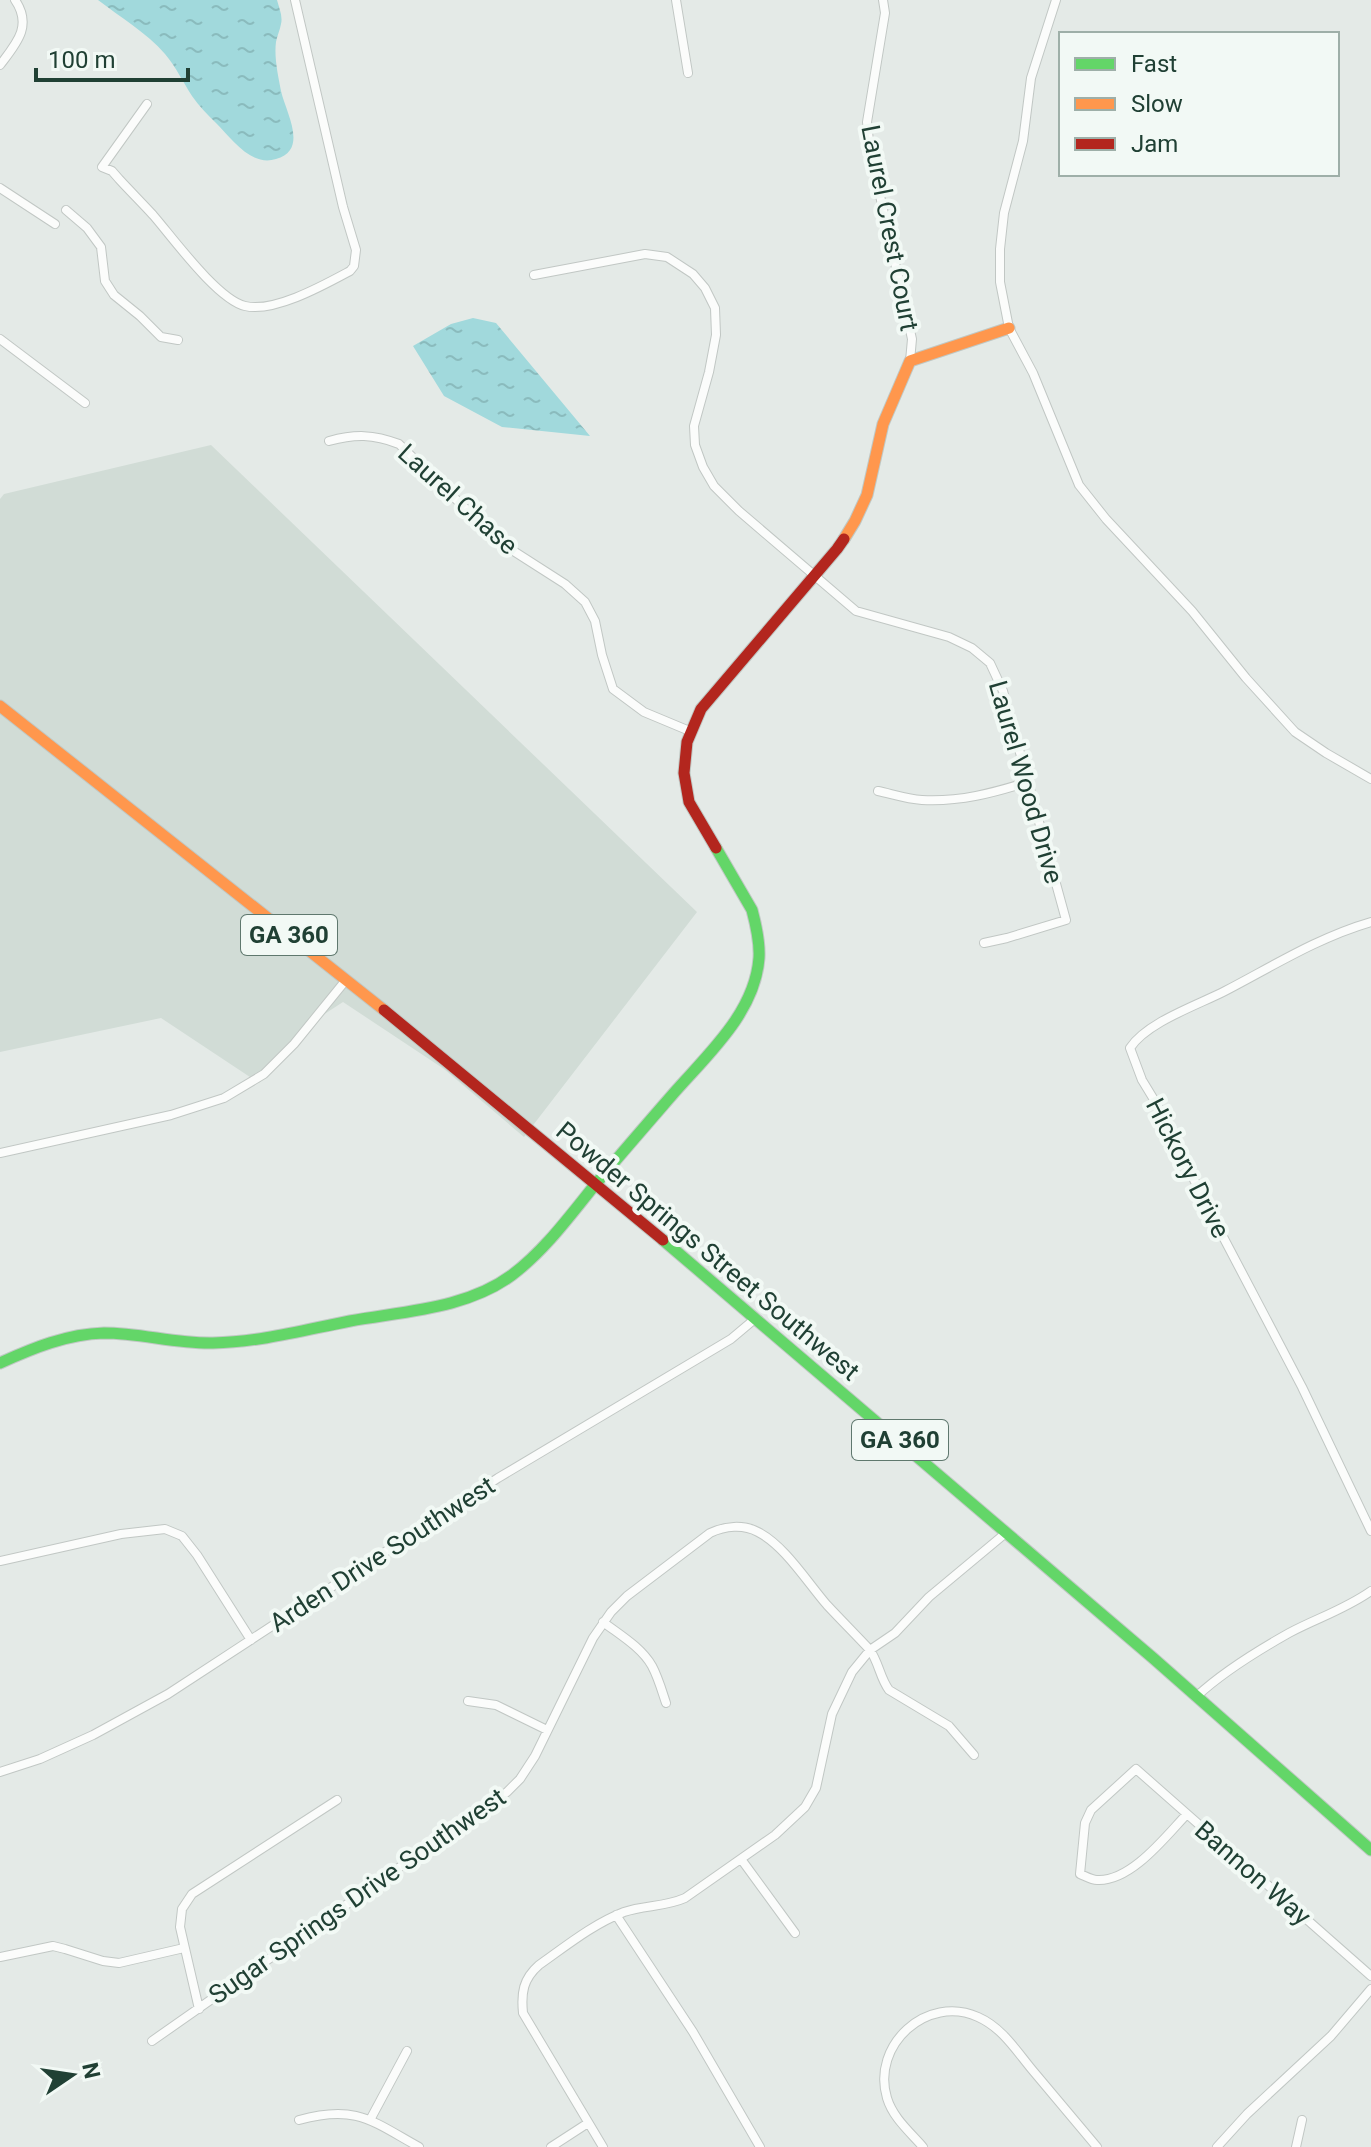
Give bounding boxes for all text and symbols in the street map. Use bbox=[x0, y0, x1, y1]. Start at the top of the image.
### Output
scale bar bbox=[36, 32, 188, 82]
legend bbox=[1059, 32, 1339, 176]
text: 100 m bbox=[48, 46, 115, 74]
text: Fast bbox=[1131, 50, 1177, 78]
text: Slow bbox=[1131, 90, 1183, 118]
street label: Laurel Crest Court bbox=[855, 122, 925, 334]
text: Jam bbox=[1131, 130, 1178, 158]
street label: Laurel Chase bbox=[392, 438, 524, 560]
street label: Laurel Wood Drive bbox=[983, 677, 1069, 887]
road number: GA 360 bbox=[241, 915, 337, 955]
street label: Hickory Drive bbox=[1140, 1093, 1236, 1243]
street label: Powder Springs Street Southwest bbox=[550, 1115, 866, 1387]
road number: GA 360 bbox=[852, 1420, 948, 1460]
street label: Arden Drive Southwest bbox=[264, 1470, 500, 1638]
street label: Sugar Springs Drive Southwest bbox=[203, 1782, 511, 2010]
street label: Bannon Way bbox=[1189, 1815, 1317, 1931]
north arrow bbox=[32, 2035, 112, 2115]
text: N bbox=[77, 2060, 105, 2081]

